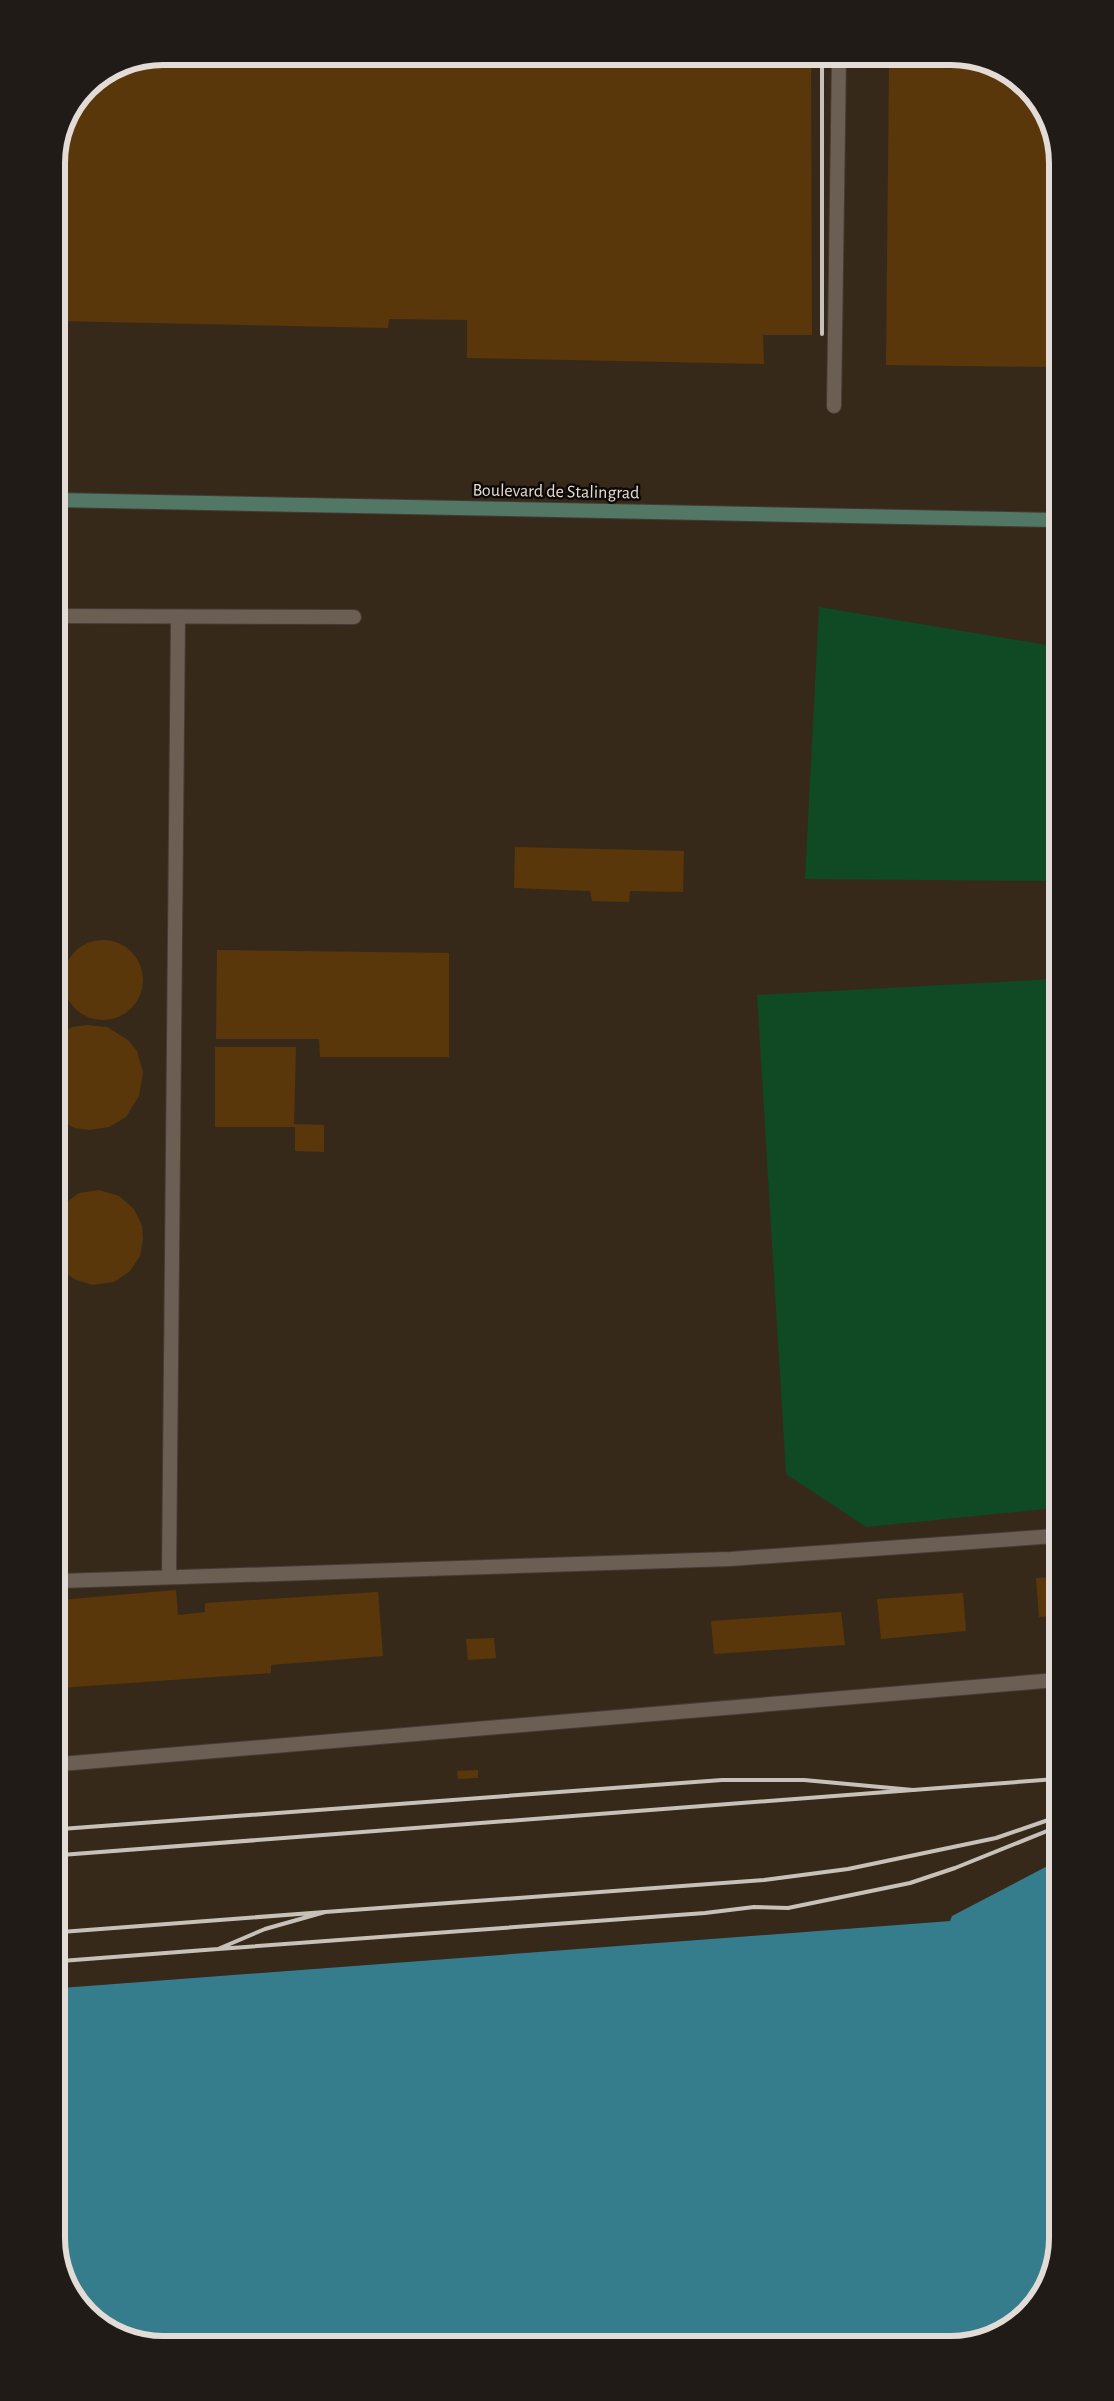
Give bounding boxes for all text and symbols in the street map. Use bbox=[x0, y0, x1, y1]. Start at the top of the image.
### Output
street label: Boulevard de Stalingrad bbox=[472, 482, 640, 502]

